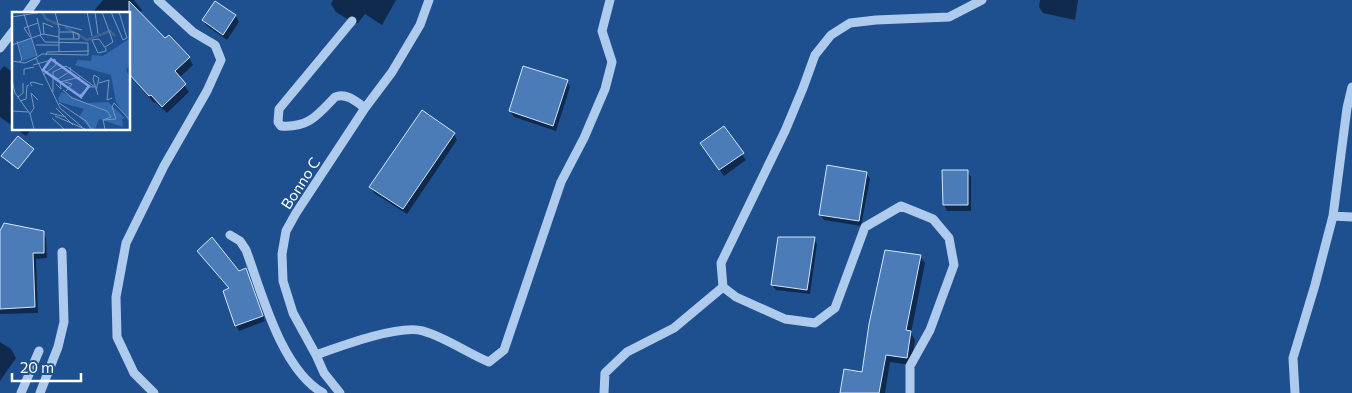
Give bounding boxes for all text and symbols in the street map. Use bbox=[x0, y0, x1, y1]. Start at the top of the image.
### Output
inset map bbox=[12, 12, 130, 130]
street label: Bonno C bbox=[277, 154, 323, 212]
scale bar bbox=[12, 350, 81, 382]
text: 20 m bbox=[20, 358, 54, 376]

